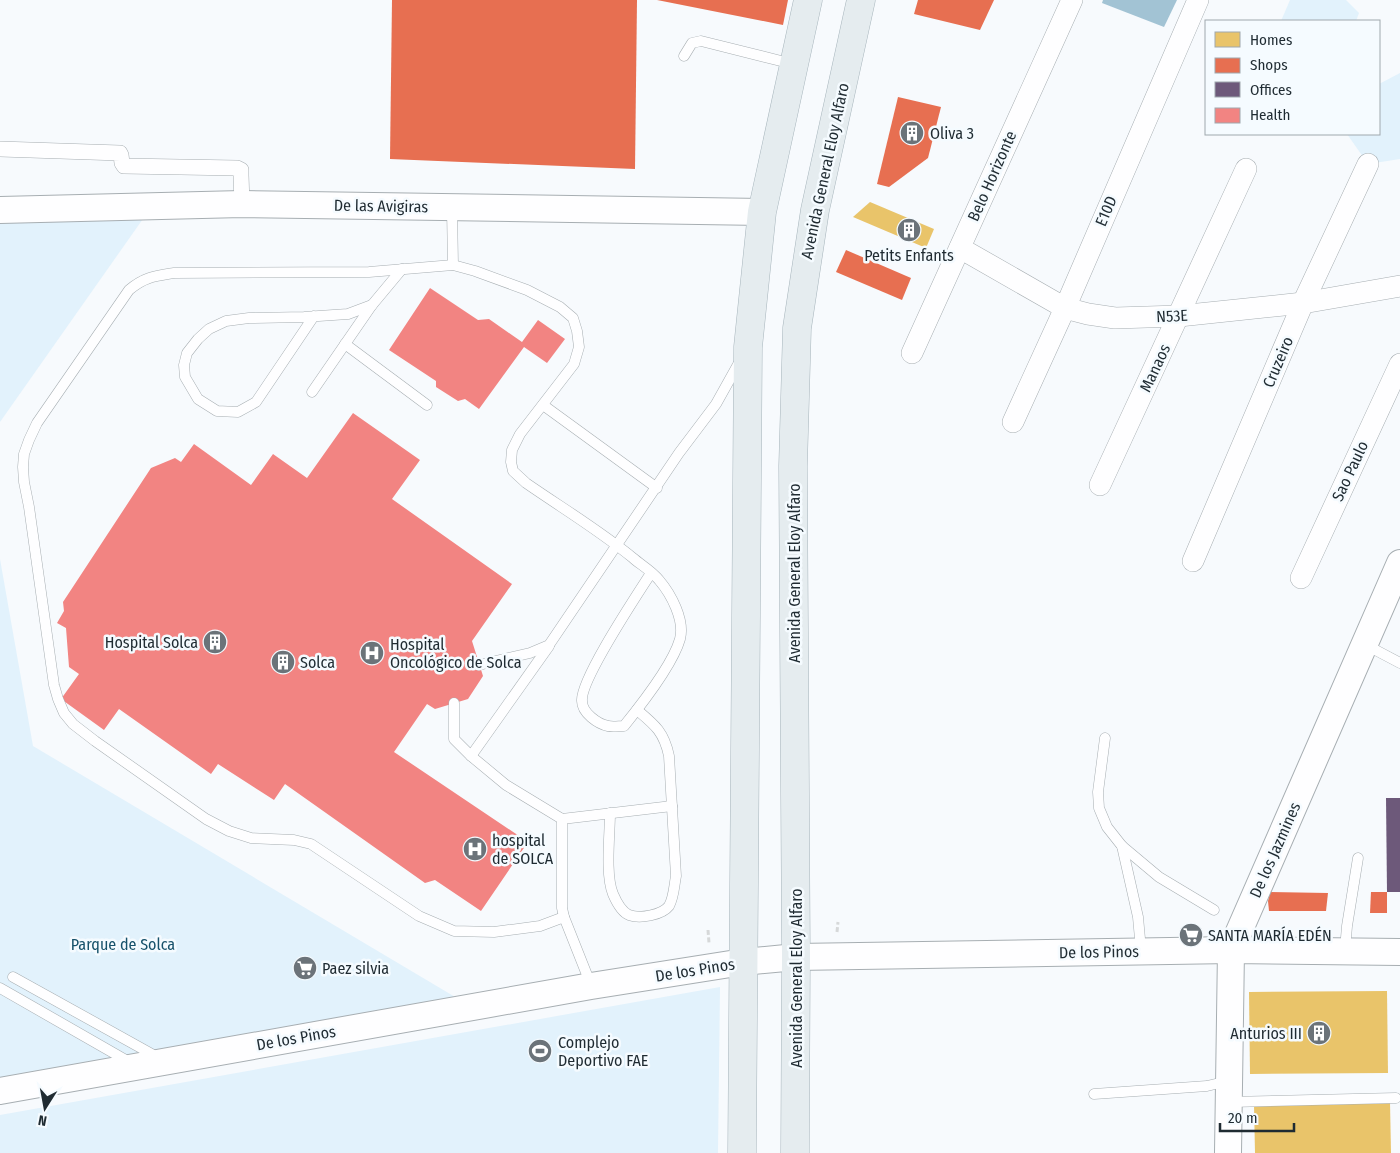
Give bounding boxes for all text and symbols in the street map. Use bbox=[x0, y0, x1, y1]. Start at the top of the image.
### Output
legend bbox=[1205, 20, 1380, 135]
text: Homes bbox=[1250, 31, 1292, 49]
text: Shops bbox=[1250, 56, 1288, 74]
street label: Avenida General Eloy Alfaro bbox=[797, 81, 853, 261]
text: Offices bbox=[1250, 81, 1292, 99]
text: Health bbox=[1250, 106, 1290, 124]
building icon: Oliva 3 bbox=[899, 120, 925, 146]
place label: Oliva 3 bbox=[930, 124, 974, 143]
street label: Belo Horizonte bbox=[964, 128, 1020, 224]
street label: E10D bbox=[1091, 193, 1121, 229]
street label: De las Avigiras bbox=[334, 196, 428, 216]
building icon: Petits Enfants bbox=[896, 217, 922, 243]
place label: Petits Enfants bbox=[864, 246, 954, 265]
street label: N53E bbox=[1156, 306, 1188, 326]
street label: Cruzeiro bbox=[1259, 334, 1297, 390]
street label: Manaos bbox=[1136, 341, 1174, 395]
street label: Sao Paulo bbox=[1328, 438, 1372, 504]
street label: Avenida General Eloy Alfaro bbox=[785, 483, 804, 663]
building icon: Hospital Solca bbox=[202, 629, 228, 655]
place label: Hospital Solca bbox=[105, 633, 198, 652]
place label: Hospital Oncológico de Solca bbox=[390, 635, 522, 672]
hospital icon: Hospital Oncológico de Solca bbox=[359, 640, 385, 666]
building icon: Solca bbox=[270, 649, 296, 675]
place label: Solca bbox=[300, 653, 335, 672]
street label: De los Jazmines bbox=[1246, 799, 1305, 901]
place label: hospital de SOLCA bbox=[492, 831, 554, 868]
hospital icon: hospital de SOLCA bbox=[462, 836, 488, 862]
street label: Avenida General Eloy Alfaro bbox=[787, 888, 806, 1068]
supermarket icon: SANTA MARÍA EDÉN bbox=[1178, 922, 1204, 948]
place label: SANTA MARÍA EDÉN bbox=[1208, 926, 1332, 945]
park label: Parque de Solca bbox=[71, 935, 175, 954]
street label: De los Pinos bbox=[1059, 942, 1139, 962]
street label: De los Pinos bbox=[654, 954, 736, 986]
supermarket icon: Paez silvia bbox=[292, 955, 318, 981]
place label: Paez silvia bbox=[322, 959, 389, 978]
building icon: Anturios III bbox=[1306, 1020, 1332, 1046]
street label: De los Pinos bbox=[255, 1022, 337, 1054]
place label: Anturios III bbox=[1230, 1024, 1302, 1043]
place label: Complejo Deportivo FAE bbox=[558, 1033, 648, 1070]
sports icon: Complejo Deportivo FAE bbox=[527, 1038, 553, 1064]
north arrow bbox=[20, 1083, 70, 1133]
scale bar bbox=[1220, 1100, 1294, 1132]
text: 20 m bbox=[1228, 1109, 1258, 1127]
text: N bbox=[37, 1111, 48, 1129]

